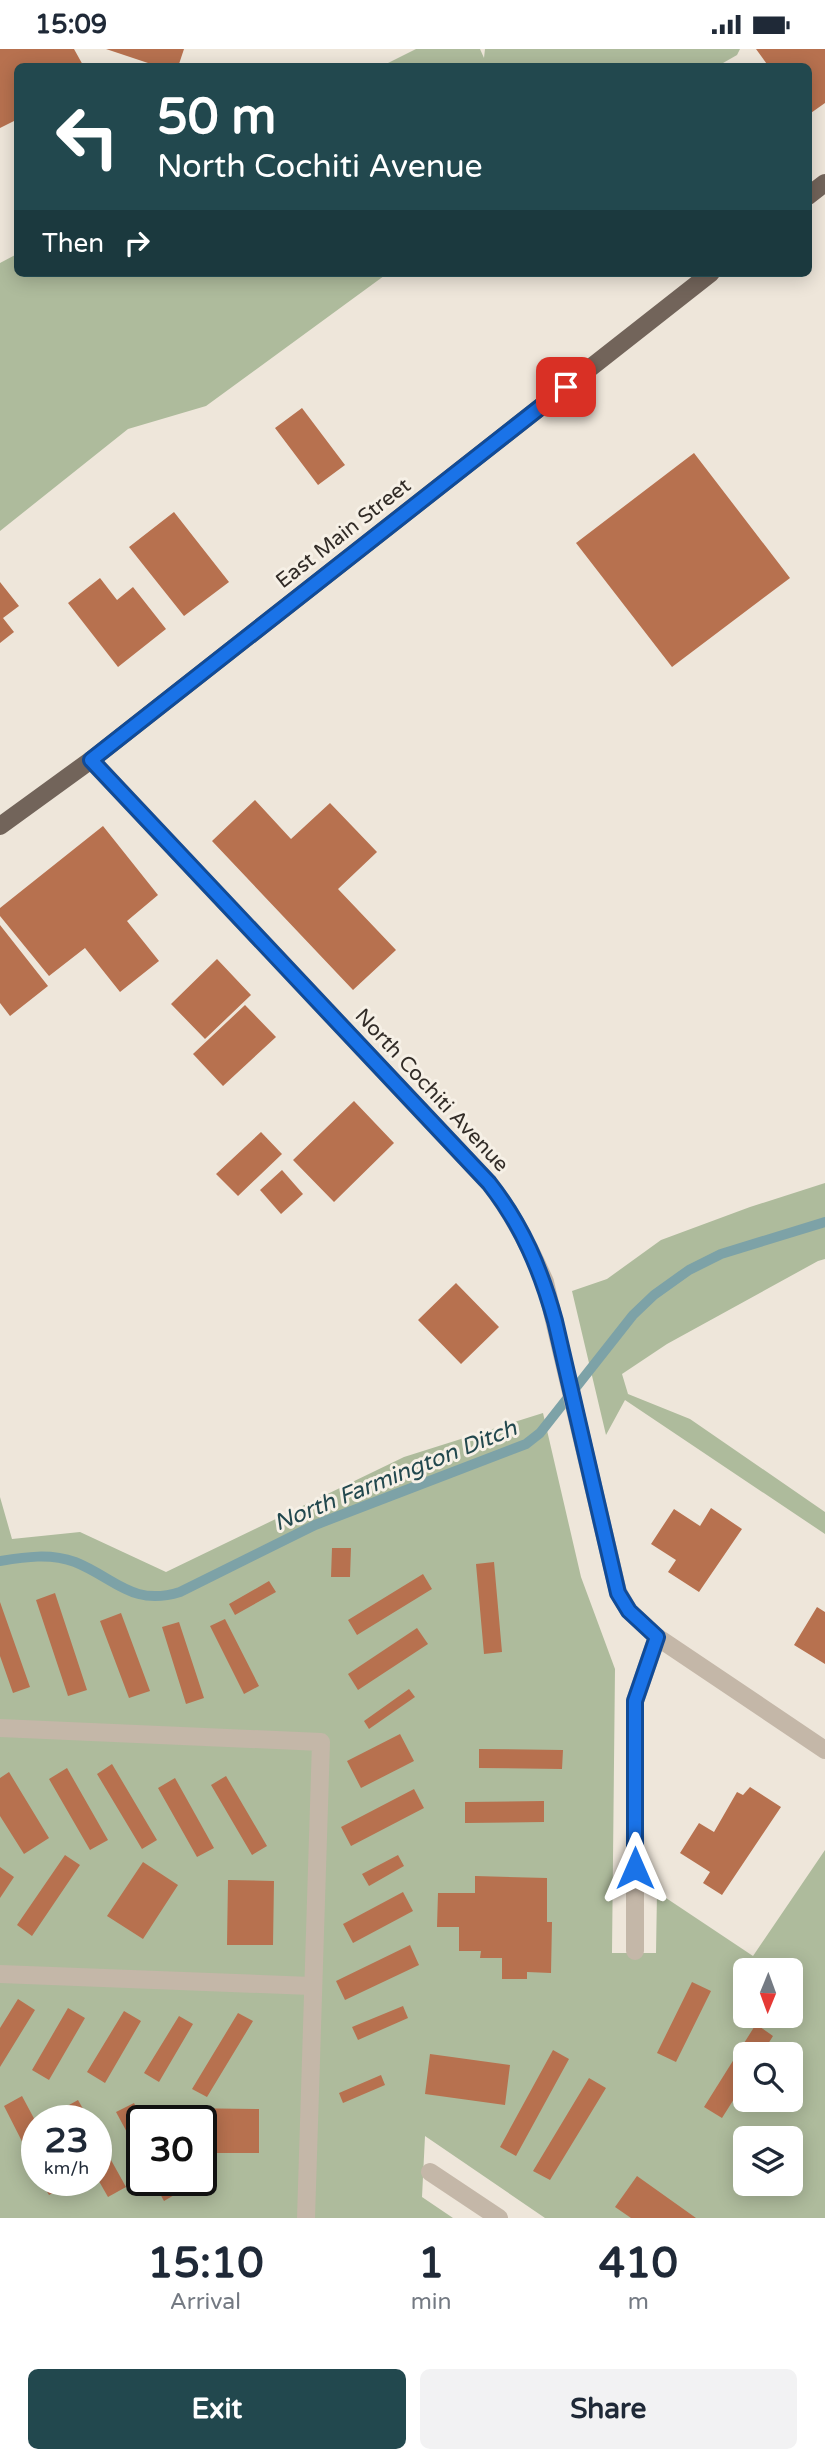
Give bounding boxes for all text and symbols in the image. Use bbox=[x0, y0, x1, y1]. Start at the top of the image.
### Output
text: 15:09 bbox=[35, 9, 107, 40]
text: 50 m bbox=[157, 88, 276, 147]
icon: left bbox=[42, 91, 133, 182]
text: North Cochiti Avenue bbox=[157, 148, 483, 186]
icon: right bbox=[118, 224, 156, 262]
text: Then bbox=[42, 228, 104, 259]
pin bbox=[536, 357, 596, 417]
icon: arrive bbox=[547, 368, 585, 406]
street label: East Main Street bbox=[271, 473, 416, 594]
street label: North Cochiti Avenue bbox=[350, 1004, 514, 1177]
water label: North Farmington Ditch bbox=[270, 1414, 522, 1537]
position arrow bbox=[598, 1831, 672, 1905]
north arrow bbox=[733, 1958, 803, 2028]
map controls bbox=[733, 1958, 803, 2196]
button: search bbox=[733, 2042, 803, 2112]
speed limit sign: 30 bbox=[126, 2105, 217, 2196]
text: 23 bbox=[45, 2120, 88, 2162]
button: layers bbox=[733, 2126, 803, 2196]
text: km/h bbox=[44, 2157, 89, 2179]
text: 15:10 bbox=[147, 2238, 264, 2289]
text: 1 bbox=[418, 2238, 444, 2289]
text: 410 bbox=[599, 2238, 678, 2289]
text: Arrival bbox=[170, 2288, 241, 2316]
text: min bbox=[411, 2288, 452, 2316]
text: m bbox=[628, 2288, 649, 2316]
button: Exit bbox=[28, 2369, 406, 2449]
button: Share bbox=[420, 2369, 797, 2449]

